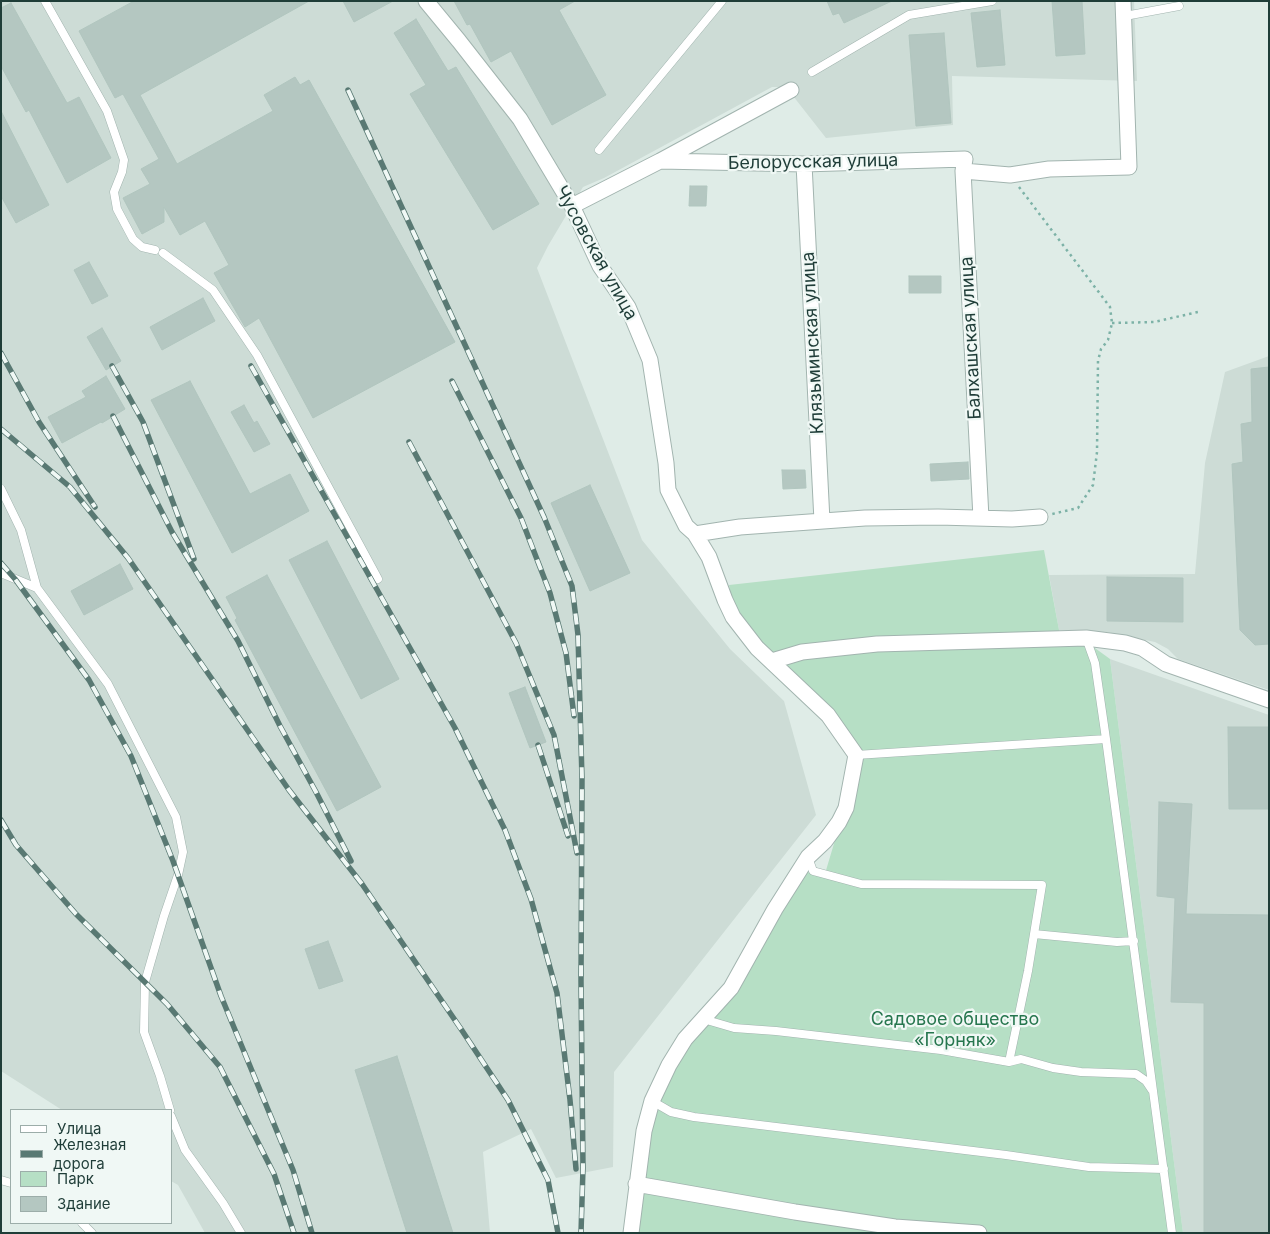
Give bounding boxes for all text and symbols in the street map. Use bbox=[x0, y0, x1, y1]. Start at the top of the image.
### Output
street label: Белорусская улица bbox=[728, 150, 898, 174]
street label: Чусовская улица bbox=[550, 182, 642, 324]
street label: Клязьминская улица bbox=[797, 251, 829, 435]
street label: Балхашская улица bbox=[956, 256, 986, 420]
park label: Садовое общество «Горняк» bbox=[871, 1009, 1039, 1052]
legend bbox=[10, 1109, 172, 1224]
text: Улица bbox=[57, 1119, 101, 1138]
text: Железная дорога bbox=[53, 1135, 126, 1173]
text: Парк bbox=[57, 1169, 94, 1188]
text: Здание bbox=[57, 1194, 111, 1213]

